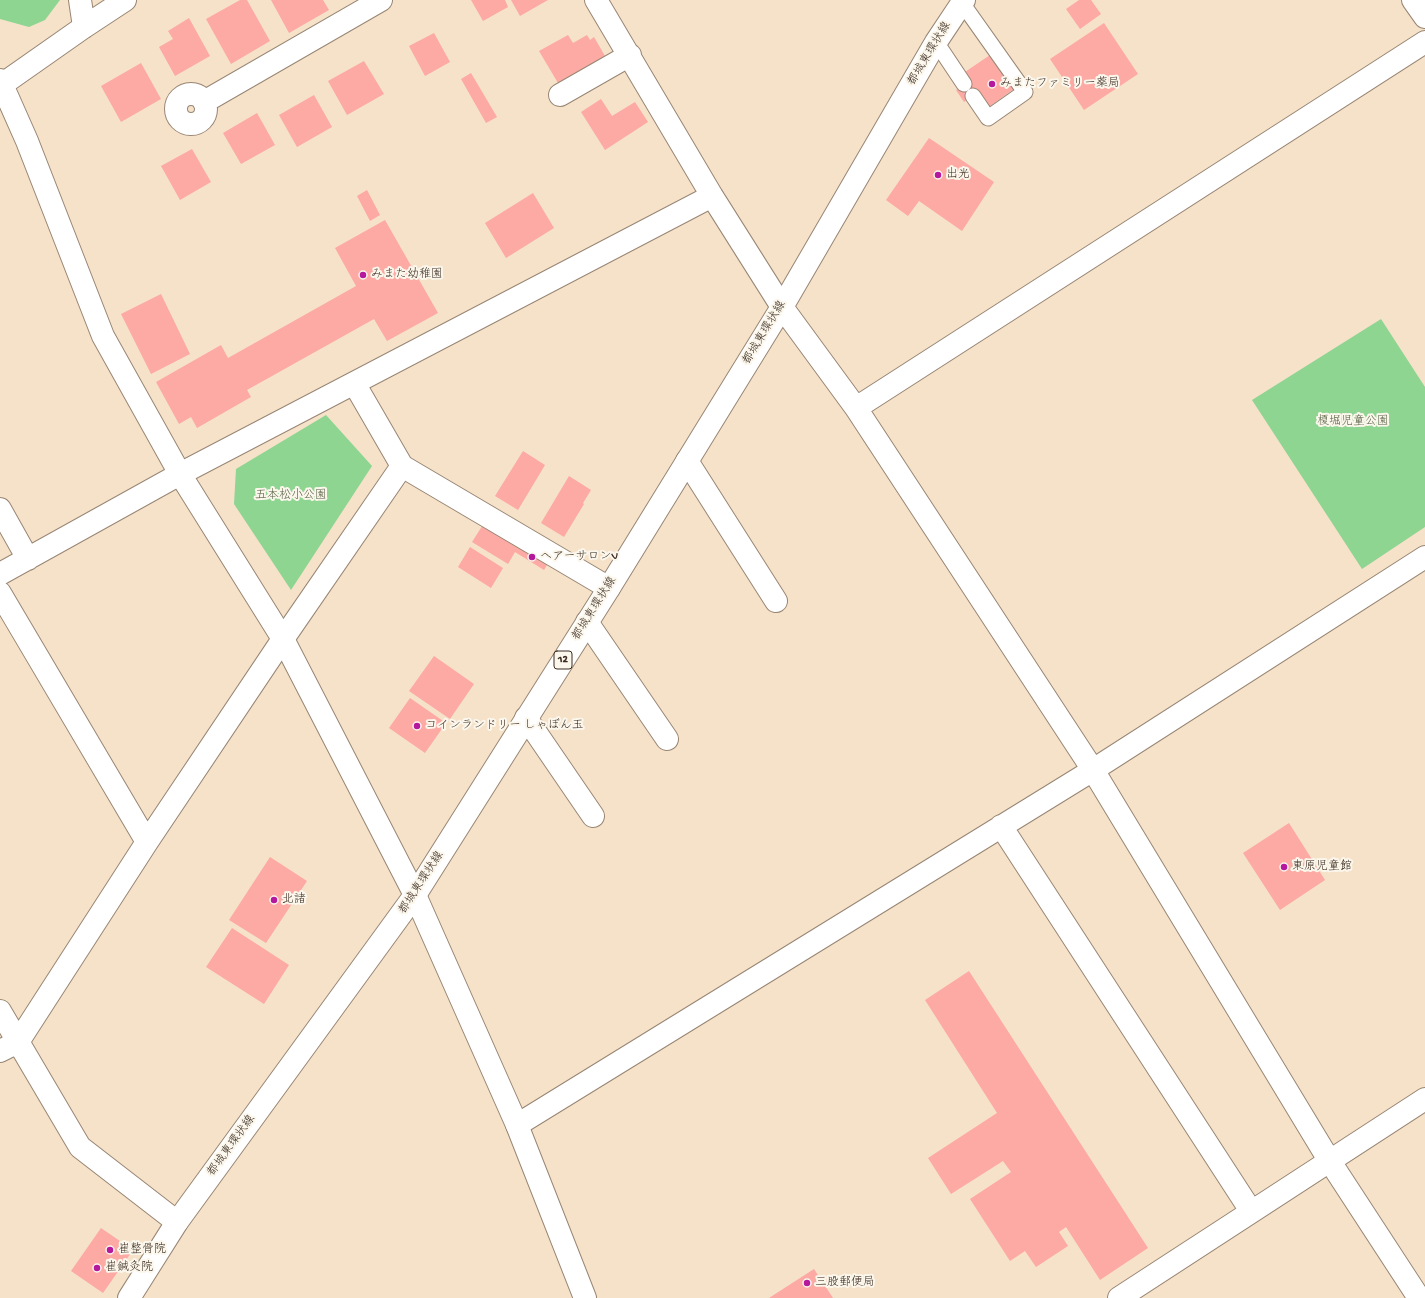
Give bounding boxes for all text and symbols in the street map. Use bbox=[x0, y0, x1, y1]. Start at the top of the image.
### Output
street label: 都城東環状線 bbox=[905, 19, 955, 89]
place label: みまたファミリー薬局 bbox=[1000, 77, 1120, 91]
marker: みまたファミリー薬局 bbox=[987, 79, 997, 89]
place label: 出光 bbox=[946, 168, 970, 182]
marker: 出光 bbox=[933, 170, 943, 180]
place label: みまた幼稚園 bbox=[371, 268, 443, 282]
marker: みまた幼稚園 bbox=[358, 270, 368, 280]
street label: 都城東環状線 bbox=[740, 298, 790, 368]
park label: 榎堀児童公園 bbox=[1317, 415, 1389, 429]
park label: 五本松小公園 bbox=[255, 489, 327, 503]
place label: ヘアーサロンV bbox=[540, 550, 618, 564]
marker: ヘアーサロンV bbox=[527, 552, 537, 562]
street label: 都城東環状線 bbox=[570, 575, 620, 643]
road number: 12 bbox=[554, 651, 572, 669]
place label: コインランドリー しゃぼん玉 bbox=[425, 719, 584, 733]
marker: コインランドリー しゃぼん玉 bbox=[412, 721, 422, 731]
street label: 都城東環状線 bbox=[396, 849, 448, 917]
place label: 東原児童館 bbox=[1292, 860, 1352, 874]
marker: 東原児童館 bbox=[1279, 862, 1289, 872]
place label: 北諸 bbox=[282, 893, 306, 907]
marker: 北諸 bbox=[269, 895, 279, 905]
street label: 都城東環状線 bbox=[205, 1113, 259, 1179]
place label: 崔整骨院 bbox=[118, 1243, 166, 1257]
marker: 崔整骨院 bbox=[105, 1245, 115, 1255]
place label: 崔鍼灸院 bbox=[105, 1261, 153, 1275]
marker: 崔鍼灸院 bbox=[92, 1263, 102, 1273]
place label: 三股郵便局 bbox=[815, 1276, 875, 1290]
marker: 三股郵便局 bbox=[802, 1278, 812, 1288]

